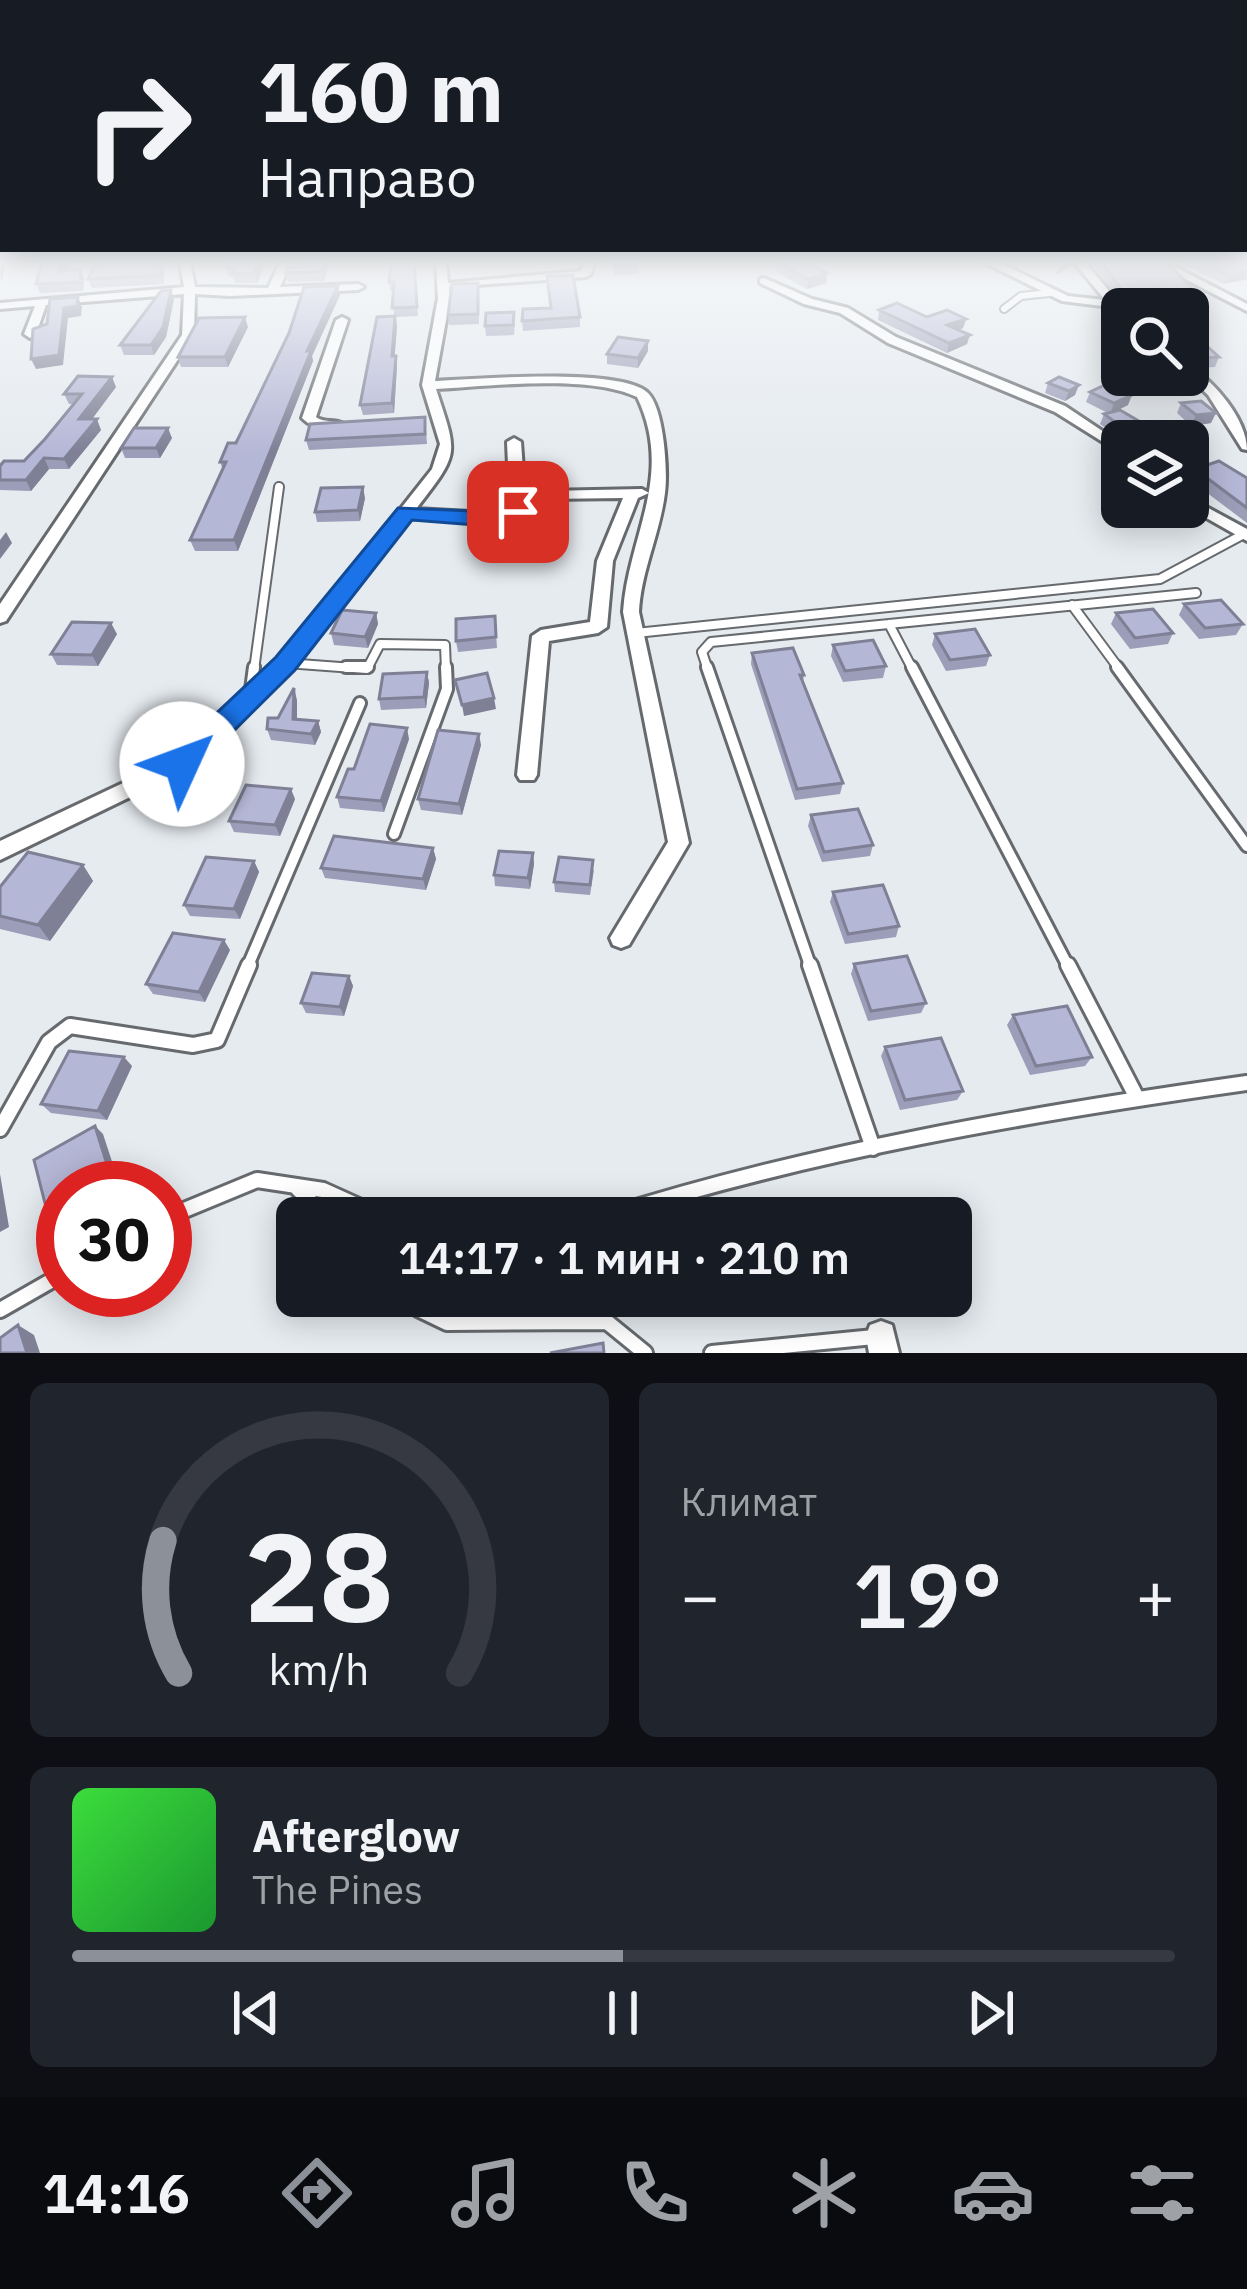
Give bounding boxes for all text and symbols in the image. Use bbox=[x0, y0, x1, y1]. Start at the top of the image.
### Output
text: 160 m bbox=[258, 36, 504, 145]
icon: right bbox=[60, 48, 216, 204]
text: Направо bbox=[258, 142, 476, 212]
map controls bbox=[1101, 288, 1209, 528]
button: search bbox=[1101, 288, 1209, 396]
button: layers bbox=[1101, 420, 1209, 528]
pin bbox=[467, 461, 569, 563]
icon: arrive bbox=[485, 479, 551, 545]
position arrow bbox=[119, 701, 245, 827]
speed limit sign: 30 bbox=[36, 1161, 192, 1317]
text: 14:17 · 1 мин · 210 m bbox=[398, 1228, 850, 1286]
text: Климат bbox=[681, 1476, 817, 1527]
text: 28 bbox=[244, 1494, 394, 1656]
text: 19° bbox=[853, 1536, 1003, 1653]
text: − bbox=[681, 1552, 720, 1638]
text: + bbox=[1135, 1552, 1175, 1638]
text: km/h bbox=[269, 1641, 370, 1697]
text: Afterglow bbox=[252, 1806, 460, 1864]
text: The Pines bbox=[252, 1864, 423, 1915]
icon: previous bbox=[223, 1980, 289, 2046]
icon: pause bbox=[590, 1980, 656, 2046]
icon: next bbox=[958, 1980, 1024, 2046]
icon: directions bbox=[275, 2151, 359, 2235]
icon: music bbox=[444, 2151, 528, 2235]
icon: phone bbox=[613, 2151, 697, 2235]
icon: climate bbox=[782, 2151, 866, 2235]
icon: car bbox=[951, 2151, 1035, 2235]
icon: filters bbox=[1120, 2151, 1204, 2235]
text: 14:16 bbox=[43, 2158, 190, 2228]

